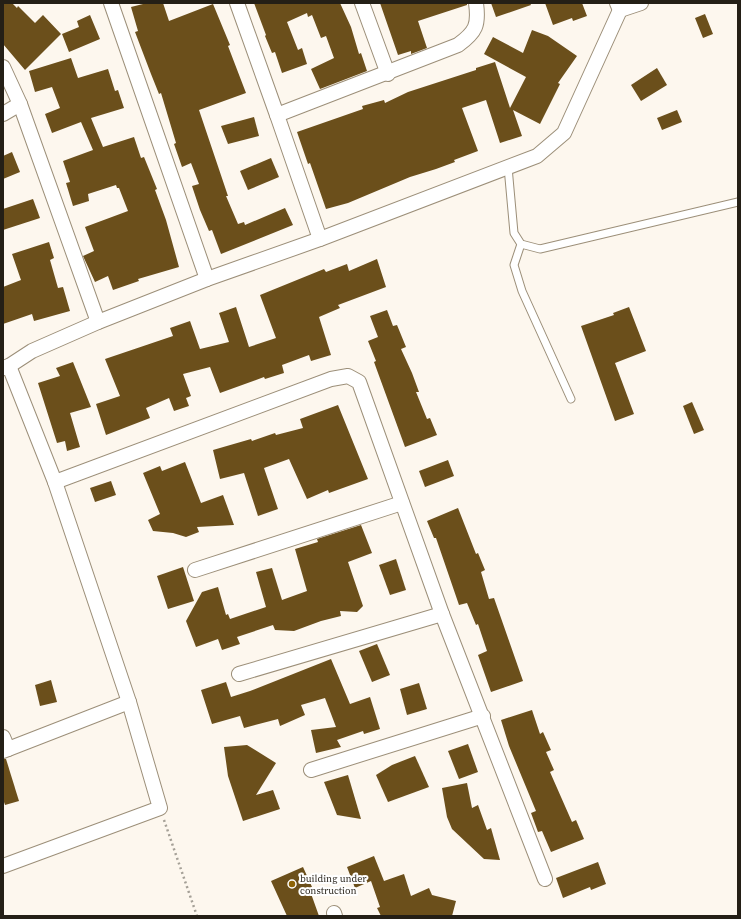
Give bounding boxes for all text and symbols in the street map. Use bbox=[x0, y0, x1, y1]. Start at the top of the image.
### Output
place label: building under construction bbox=[300, 872, 367, 897]
marker: building under construction bbox=[287, 879, 297, 889]

